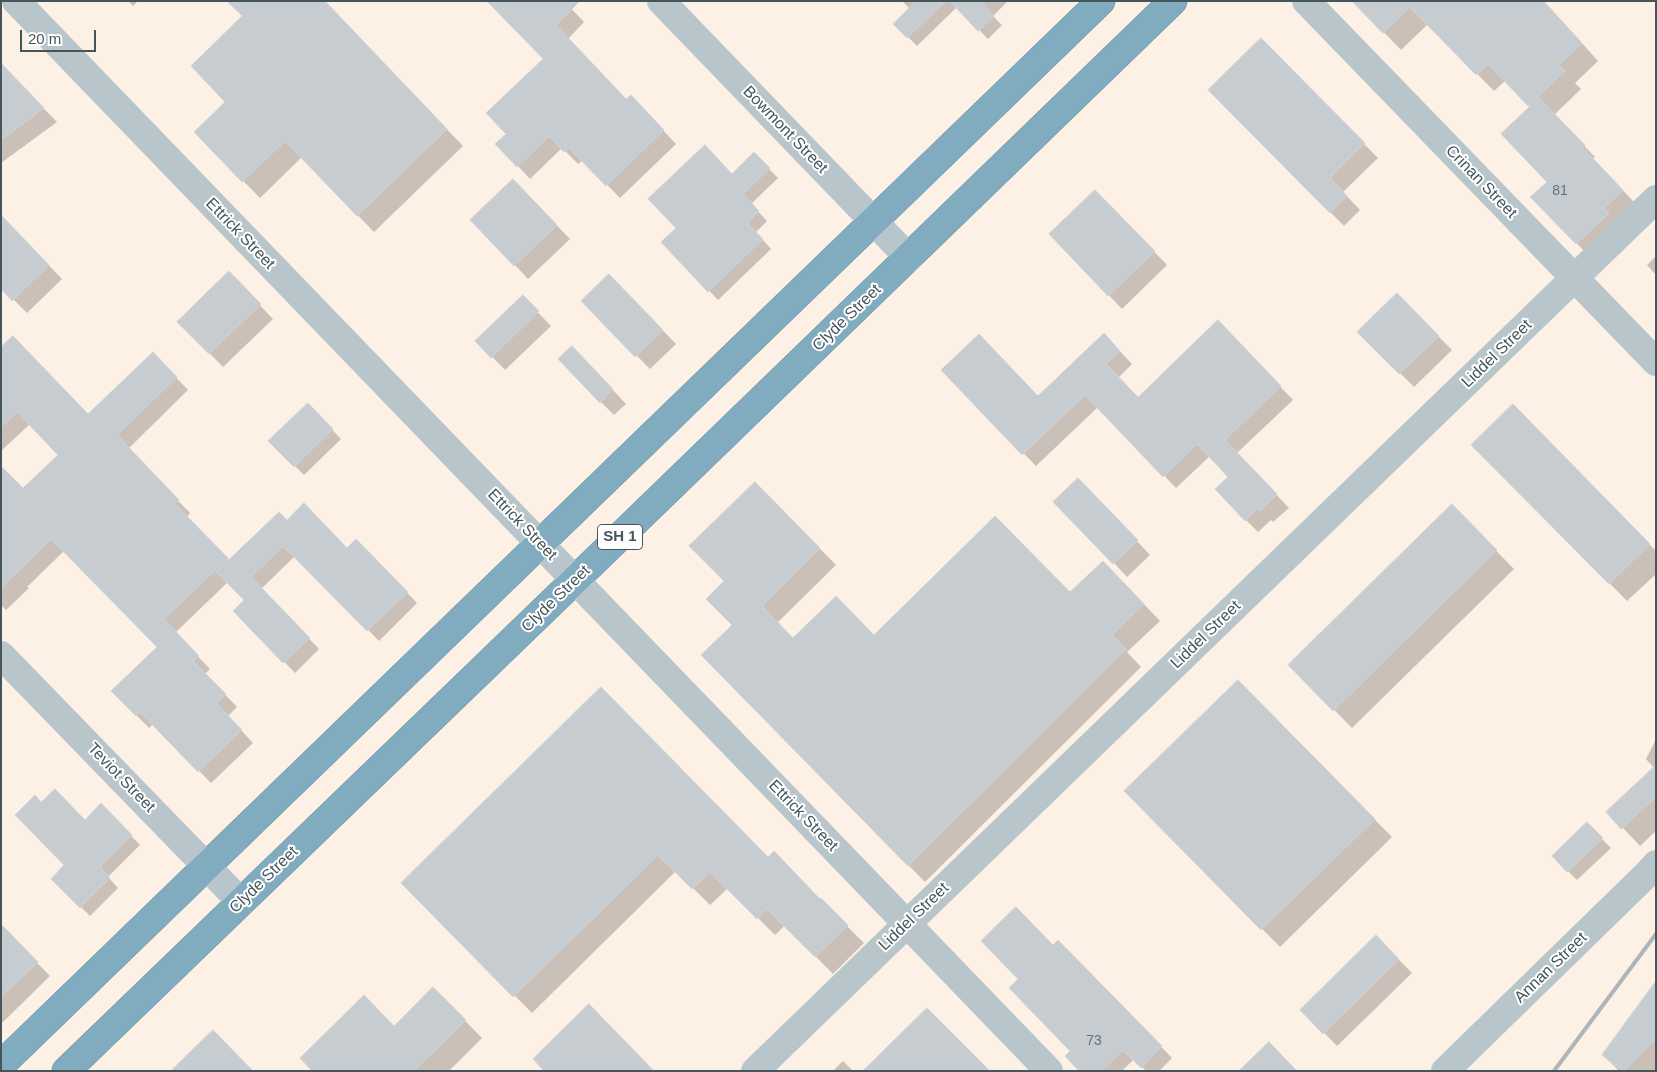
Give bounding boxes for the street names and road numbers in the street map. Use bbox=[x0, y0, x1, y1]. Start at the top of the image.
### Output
street label: Bowmont Street bbox=[739, 82, 831, 178]
street label: Crinan Street bbox=[1441, 141, 1521, 223]
street label: Ettrick Street bbox=[201, 194, 279, 274]
street label: Clyde Street bbox=[809, 281, 885, 355]
street label: Liddel Street bbox=[1458, 316, 1536, 392]
street label: Ettrick Street bbox=[483, 485, 561, 565]
road number: SH 1 bbox=[598, 524, 642, 550]
street label: Clyde Street bbox=[518, 562, 594, 636]
street label: Liddel Street bbox=[1167, 597, 1245, 673]
street label: Teviot Street bbox=[83, 739, 159, 817]
street label: Ettrick Street bbox=[764, 776, 842, 856]
street label: Clyde Street bbox=[226, 843, 302, 917]
street label: Liddel Street bbox=[875, 879, 953, 955]
street label: Annan Street bbox=[1511, 929, 1591, 1007]

